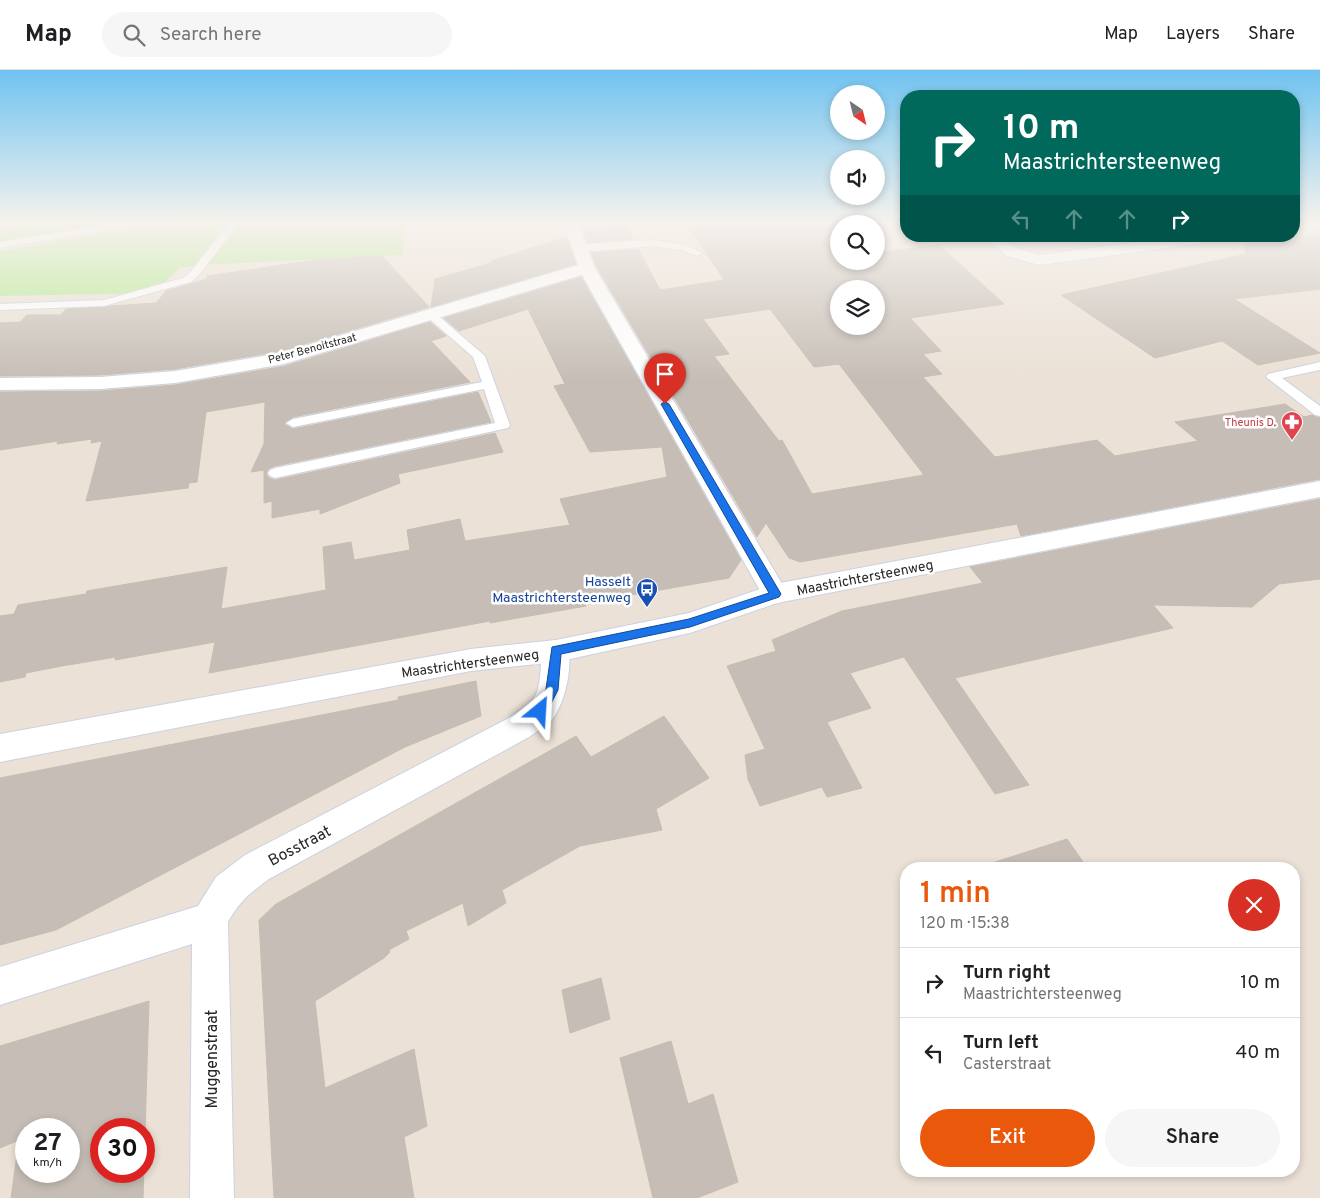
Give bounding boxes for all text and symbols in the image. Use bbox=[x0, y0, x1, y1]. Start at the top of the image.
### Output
search box bbox=[102, 12, 452, 57]
text: Map bbox=[25, 20, 72, 50]
icon: search bbox=[120, 21, 148, 49]
text: Search here bbox=[160, 23, 261, 47]
text: Map bbox=[1104, 23, 1138, 46]
text: Layers bbox=[1166, 23, 1220, 46]
text: Share bbox=[1248, 23, 1295, 46]
north arrow bbox=[830, 85, 885, 140]
map controls bbox=[830, 85, 885, 335]
text: 10 m bbox=[1003, 107, 1079, 151]
icon: right bbox=[920, 110, 985, 175]
button: sound bbox=[830, 150, 885, 205]
text: Maastrichtersteenweg bbox=[1003, 150, 1221, 177]
icon: left bbox=[1007, 205, 1035, 233]
icon: ahead bbox=[1060, 205, 1088, 233]
icon: ahead bbox=[1113, 205, 1141, 233]
icon: right bbox=[1166, 205, 1194, 233]
button: search bbox=[830, 215, 885, 270]
button: layers bbox=[830, 280, 885, 335]
street label: Peter Benoitstraat bbox=[267, 330, 358, 367]
pin bbox=[644, 353, 686, 404]
icon: arrive bbox=[651, 360, 679, 388]
pharmacy icon: Theunis D. bbox=[1280, 410, 1304, 441]
place label: Theunis D. bbox=[1225, 416, 1276, 430]
street label: Maastrichtersteenweg bbox=[796, 557, 935, 600]
place label: Hasselt Maastrichtersteenweg bbox=[492, 574, 631, 607]
bus stop icon: Hasselt Maastrichtersteenweg bbox=[635, 577, 659, 608]
street label: Maastrichtersteenweg bbox=[400, 646, 540, 683]
position arrow bbox=[513, 684, 565, 736]
street label: Bosstraat bbox=[265, 822, 335, 872]
text: 1 min bbox=[920, 876, 991, 913]
button: close bbox=[1228, 879, 1280, 931]
text: 120 m · 15:38 bbox=[920, 914, 1010, 934]
text: Turn right bbox=[963, 961, 1051, 985]
icon: right bbox=[920, 969, 948, 997]
text: 10 m bbox=[1240, 971, 1280, 995]
text: Maastrichtersteenweg bbox=[963, 985, 1122, 1005]
street label: Muggenstraat bbox=[203, 1010, 223, 1108]
text: Turn left bbox=[963, 1031, 1039, 1055]
icon: left bbox=[920, 1039, 948, 1067]
text: 40 m bbox=[1235, 1041, 1280, 1065]
text: Casterstraat bbox=[963, 1055, 1051, 1075]
button: Exit bbox=[920, 1109, 1095, 1167]
button: Share bbox=[1105, 1109, 1280, 1167]
speed limit sign: 30 bbox=[90, 1118, 155, 1183]
text: 27 bbox=[33, 1128, 62, 1160]
text: km/h bbox=[33, 1155, 62, 1171]

